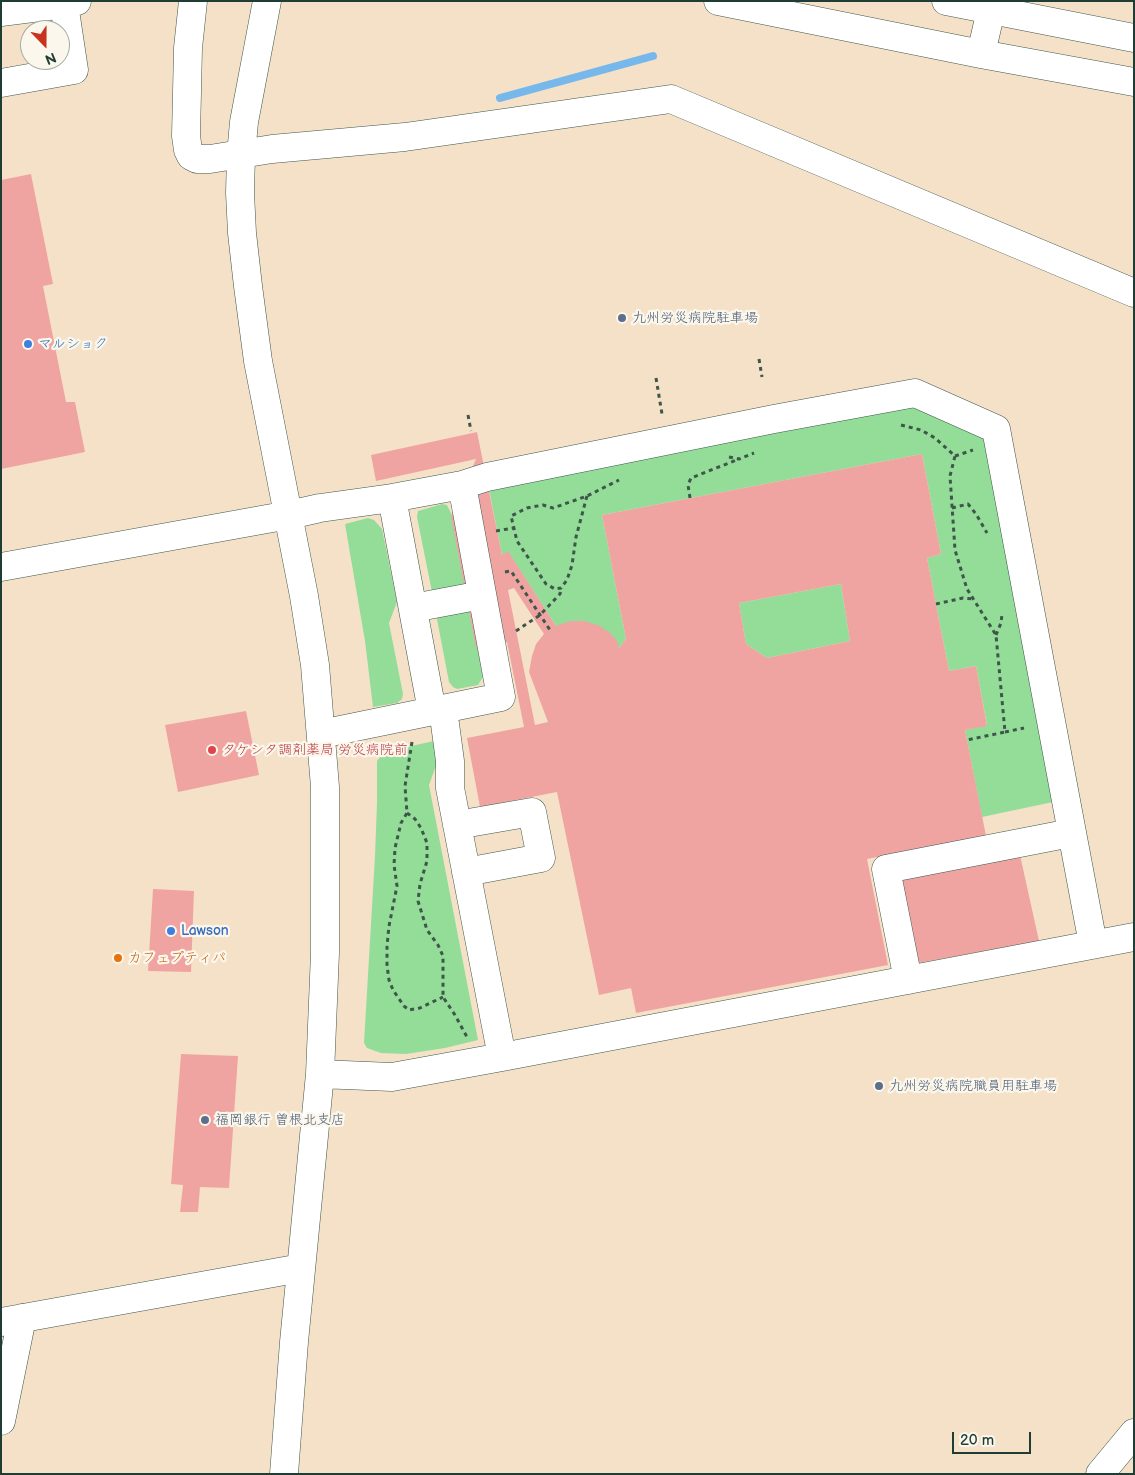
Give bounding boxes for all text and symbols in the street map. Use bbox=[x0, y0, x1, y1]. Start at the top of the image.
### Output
north arrow bbox=[20, 20, 70, 70]
text: N bbox=[42, 49, 58, 68]
place label: 九州労災病院駐車場 bbox=[632, 310, 758, 326]
marker: 九州労災病院駐車場 bbox=[616, 312, 628, 324]
place label: マルショク bbox=[38, 336, 108, 352]
marker: マルショク bbox=[22, 338, 34, 350]
place label: タケシタ調剤薬局 労災病院前 bbox=[222, 742, 408, 758]
marker: タケシタ調剤薬局 労災病院前 bbox=[206, 744, 218, 756]
place label: Lawson bbox=[181, 923, 229, 939]
marker: Lawson bbox=[165, 925, 177, 937]
place label: カフェプティパ bbox=[128, 950, 226, 966]
marker: カフェプティパ bbox=[112, 952, 124, 964]
place label: 九州労災病院職員用駐車場 bbox=[889, 1078, 1057, 1094]
marker: 九州労災病院職員用駐車場 bbox=[873, 1080, 885, 1092]
place label: 福岡銀行 曽根北支店 bbox=[215, 1112, 345, 1128]
marker: 福岡銀行 曽根北支店 bbox=[199, 1114, 211, 1126]
scale bar bbox=[955, 1422, 1034, 1454]
text: 20 m bbox=[960, 1431, 994, 1450]

